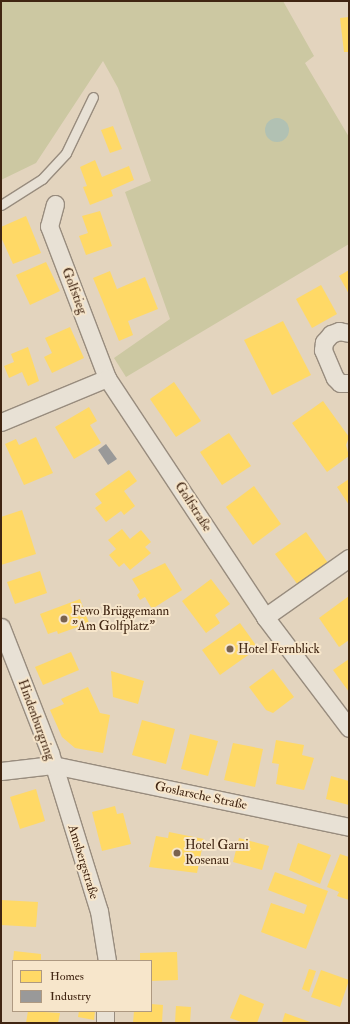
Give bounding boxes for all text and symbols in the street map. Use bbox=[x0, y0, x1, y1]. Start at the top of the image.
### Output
street label: Golfstieg bbox=[58, 266, 90, 316]
street label: Golfstraße bbox=[171, 479, 215, 535]
place label: Fewo Brüggemann "Am Golfplatz" bbox=[72, 604, 169, 635]
marker: Fewo Brüggemann "Am Golfplatz" bbox=[59, 614, 69, 624]
place label: Hotel Fernblick bbox=[238, 641, 320, 657]
marker: Hotel Fernblick bbox=[225, 644, 235, 654]
street label: Hindenburgring bbox=[14, 677, 58, 763]
street label: Goslarsche Straße bbox=[153, 779, 249, 813]
street label: Amsbergstraße bbox=[64, 823, 102, 901]
place label: Hotel Garni Rosenau bbox=[185, 838, 249, 869]
marker: Hotel Garni Rosenau bbox=[172, 848, 182, 858]
legend bbox=[12, 960, 152, 1012]
text: Homes bbox=[50, 969, 84, 984]
text: Industry bbox=[50, 989, 91, 1004]

